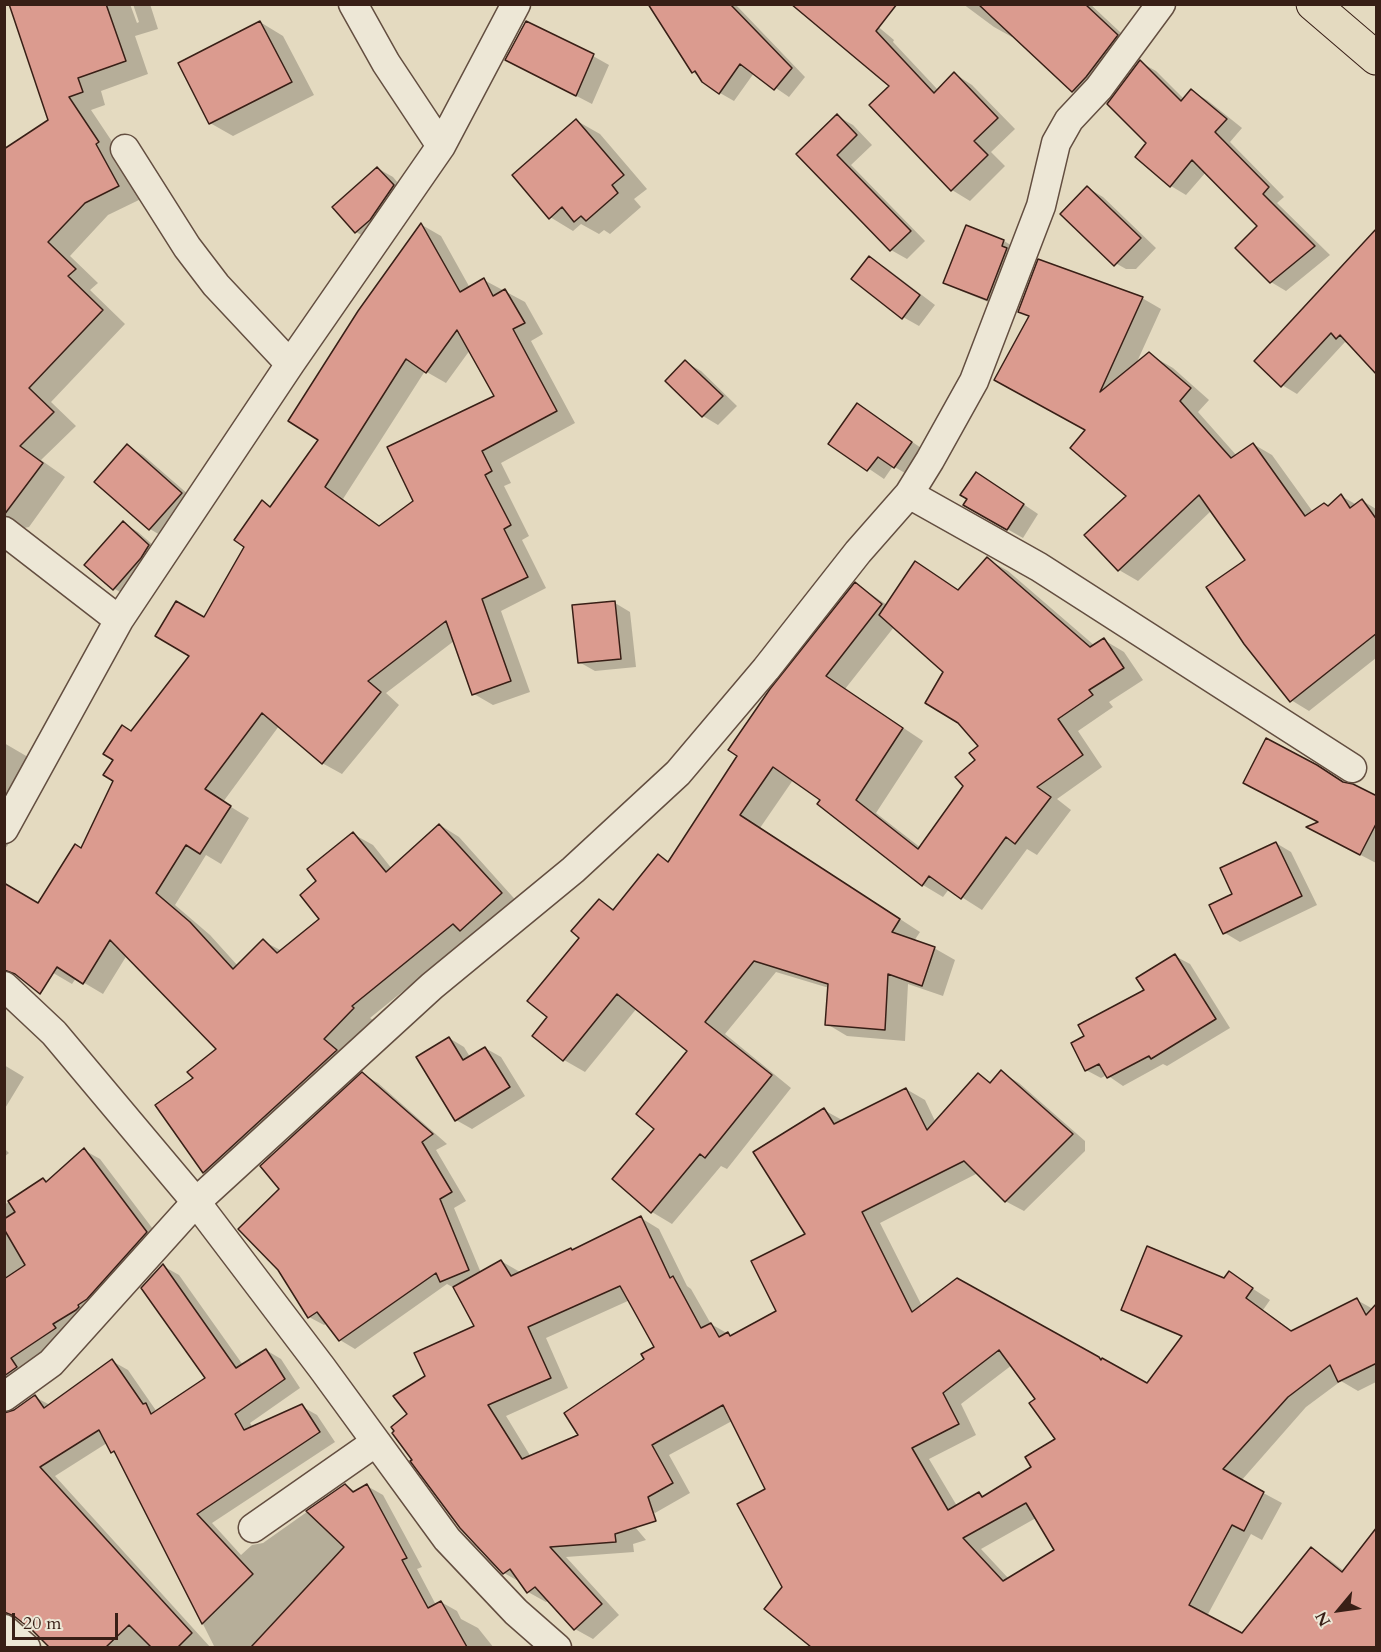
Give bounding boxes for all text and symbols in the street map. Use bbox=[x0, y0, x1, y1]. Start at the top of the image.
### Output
north arrow bbox=[1309, 1580, 1369, 1640]
scale bar bbox=[15, 1601, 122, 1639]
text: N bbox=[1310, 1607, 1336, 1630]
text: 20 m bbox=[23, 1611, 62, 1636]

